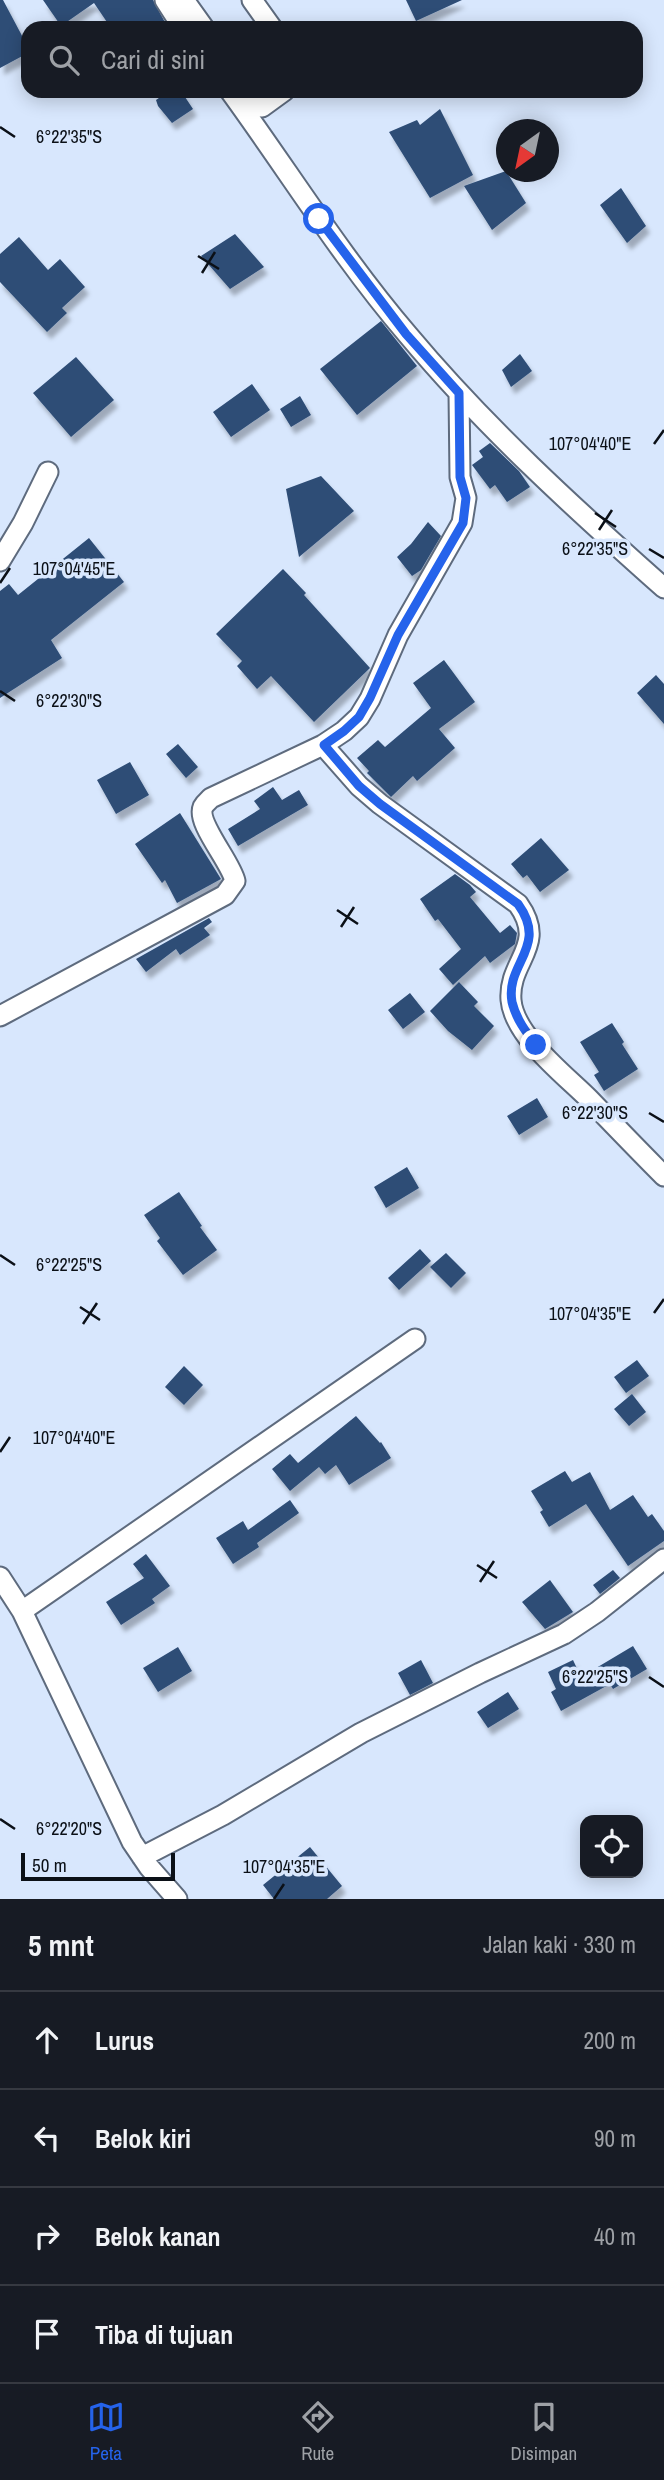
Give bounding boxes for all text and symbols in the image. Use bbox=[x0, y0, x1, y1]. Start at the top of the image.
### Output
search box bbox=[21, 21, 643, 98]
icon: search bbox=[45, 41, 83, 79]
text: Cari di sini bbox=[101, 42, 205, 77]
north arrow bbox=[496, 119, 559, 182]
text: 6°22'35"S bbox=[36, 124, 102, 149]
route start bbox=[303, 203, 334, 234]
text: 107°04'40"E bbox=[549, 431, 631, 456]
text: 6°22'35"S bbox=[562, 536, 628, 561]
text: 107°04'45"E bbox=[33, 556, 115, 581]
text: 6°22'30"S bbox=[36, 688, 102, 713]
route end bbox=[520, 1029, 551, 1060]
text: 6°22'30"S bbox=[562, 1100, 628, 1125]
text: 6°22'25"S bbox=[36, 1252, 102, 1277]
text: 107°04'35"E bbox=[549, 1301, 631, 1326]
text: 107°04'40"E bbox=[33, 1425, 115, 1450]
text: 6°22'25"S bbox=[562, 1664, 628, 1689]
map controls bbox=[580, 1815, 643, 1878]
button: locate bbox=[580, 1815, 643, 1878]
text: 6°22'20"S bbox=[36, 1816, 102, 1841]
scale bar bbox=[21, 1850, 175, 1882]
text: 50 m bbox=[32, 1852, 67, 1878]
text: 107°04'35"E bbox=[243, 1854, 325, 1879]
text: 5 mnt bbox=[28, 1925, 94, 1965]
text: Jalan kaki · 330 m bbox=[483, 1929, 636, 1960]
icon: ahead bbox=[28, 2021, 66, 2059]
text: Lurus bbox=[95, 2023, 154, 2058]
text: 200 m bbox=[584, 2025, 636, 2056]
icon: left bbox=[28, 2119, 66, 2157]
text: Belok kiri bbox=[95, 2121, 191, 2156]
text: 90 m bbox=[594, 2123, 636, 2154]
icon: right bbox=[28, 2217, 66, 2255]
text: Belok kanan bbox=[95, 2219, 221, 2254]
text: 40 m bbox=[594, 2221, 636, 2252]
icon: arrive bbox=[28, 2315, 66, 2353]
text: Tiba di tujuan bbox=[95, 2317, 233, 2352]
tab: Peta bbox=[87, 2398, 125, 2466]
tab: Rute bbox=[299, 2398, 337, 2466]
tab: Disimpan bbox=[510, 2398, 577, 2466]

